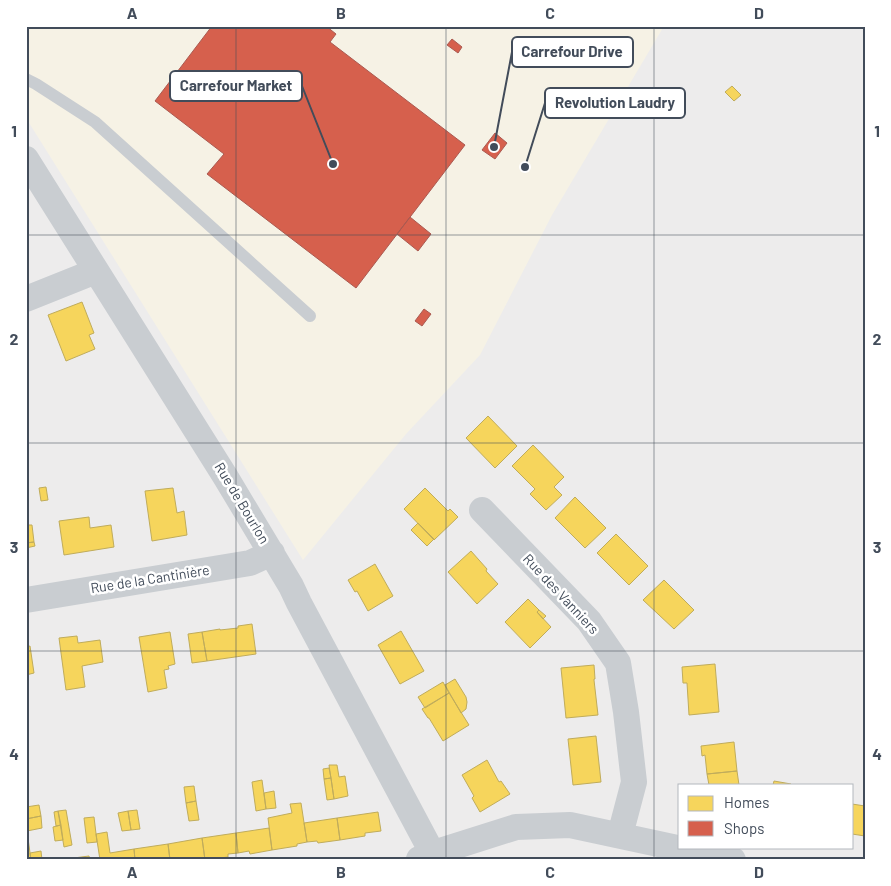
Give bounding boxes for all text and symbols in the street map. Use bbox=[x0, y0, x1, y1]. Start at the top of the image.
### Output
text: A bbox=[127, 3, 138, 22]
text: B bbox=[336, 3, 346, 22]
text: C bbox=[545, 3, 555, 22]
text: D bbox=[754, 3, 764, 22]
callout: Carrefour Drive bbox=[512, 37, 633, 67]
text: Carrefour Drive bbox=[521, 42, 623, 60]
callout: Carrefour Market bbox=[170, 71, 302, 101]
text: Carrefour Market bbox=[180, 76, 292, 94]
callout: Revolution Laudry bbox=[545, 88, 685, 118]
text: Revolution Laudry bbox=[555, 93, 675, 111]
text: 1 bbox=[11, 121, 17, 140]
text: 1 bbox=[874, 121, 880, 140]
text: 2 bbox=[10, 329, 19, 348]
text: 2 bbox=[873, 329, 882, 348]
street label: Rue de Bourlon bbox=[212, 459, 273, 546]
text: 3 bbox=[10, 537, 18, 556]
text: 3 bbox=[873, 537, 881, 556]
street label: Rue des Vanniers bbox=[520, 550, 603, 637]
street label: Rue de la Cantinière bbox=[89, 561, 211, 596]
text: 4 bbox=[9, 744, 19, 763]
text: 4 bbox=[872, 744, 882, 763]
legend bbox=[678, 784, 854, 848]
text: Homes bbox=[724, 793, 769, 811]
text: Shops bbox=[724, 819, 764, 837]
text: A bbox=[127, 862, 138, 881]
text: B bbox=[336, 862, 346, 881]
text: C bbox=[545, 862, 555, 881]
text: D bbox=[754, 862, 764, 881]

